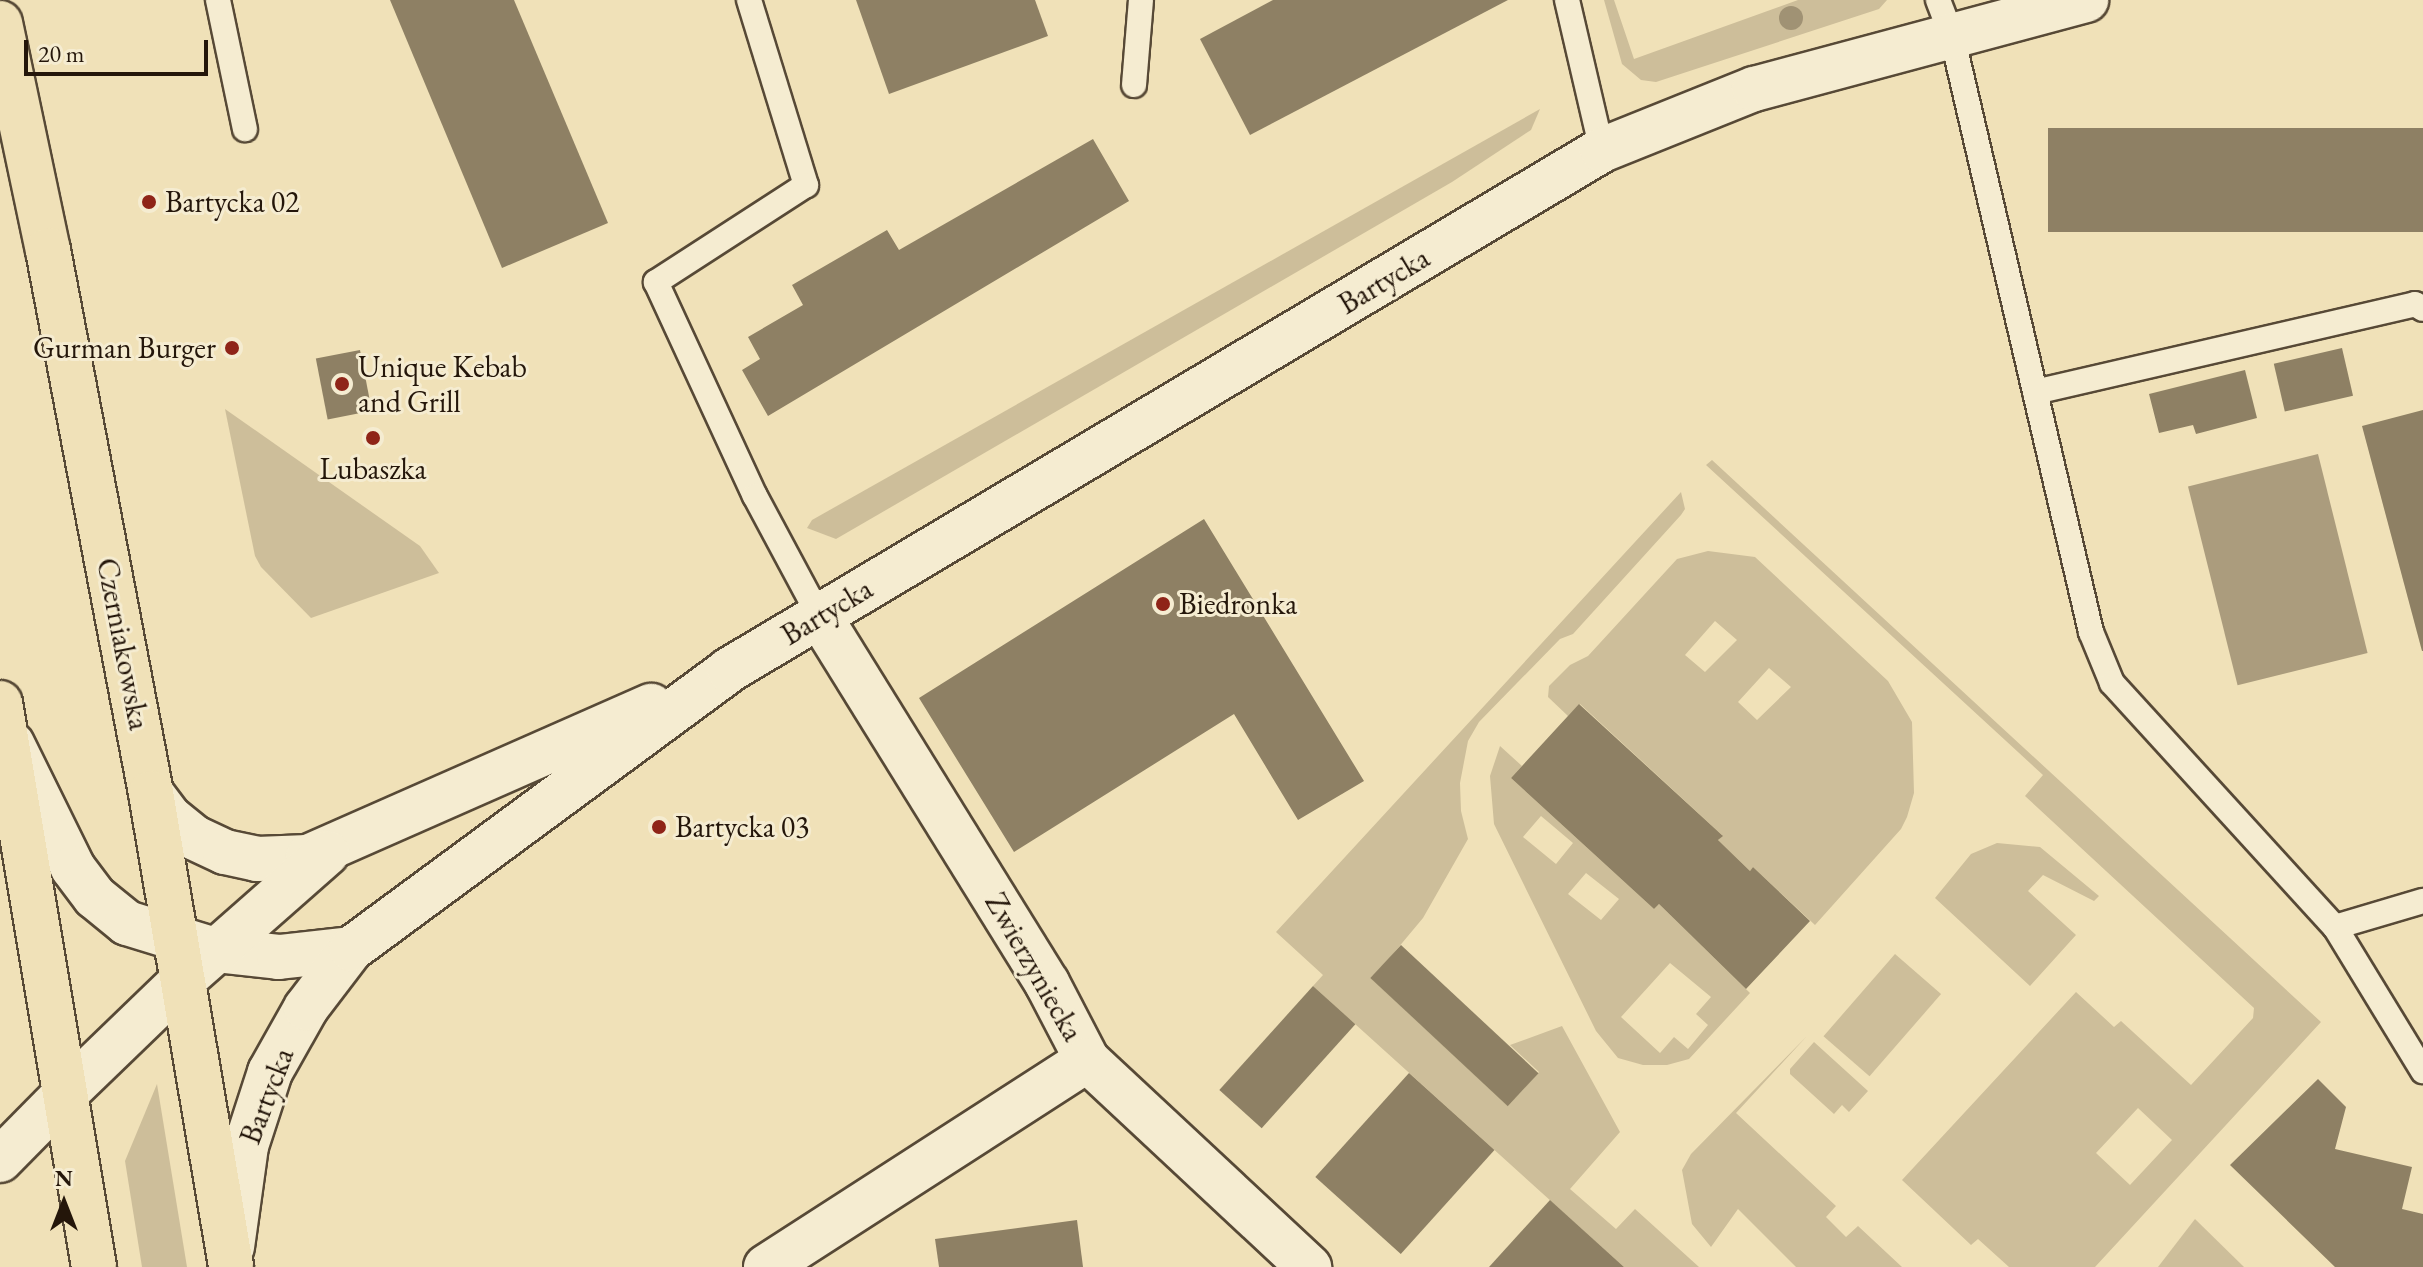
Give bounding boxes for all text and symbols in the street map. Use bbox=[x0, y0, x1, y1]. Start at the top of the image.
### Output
scale bar bbox=[28, 24, 212, 74]
text: 20 m bbox=[38, 38, 85, 69]
place label: Bartycka 02 bbox=[165, 184, 299, 220]
marker: Bartycka 02 bbox=[140, 193, 158, 211]
street label: Bartycka bbox=[1332, 240, 1436, 322]
place label: Gurman Burger bbox=[33, 330, 216, 366]
marker: Gurman Burger bbox=[223, 339, 241, 357]
place label: Unique Kebab and Grill bbox=[358, 349, 527, 420]
marker: Unique Kebab and Grill bbox=[333, 375, 351, 393]
marker: Lubaszka bbox=[364, 429, 382, 447]
place label: Lubaszka bbox=[319, 451, 427, 487]
street label: Czerniakowska bbox=[89, 555, 157, 733]
street label: Bartycka bbox=[775, 571, 879, 653]
place label: Biedronka bbox=[1179, 586, 1297, 622]
marker: Biedronka bbox=[1154, 595, 1172, 613]
place label: Bartycka 03 bbox=[675, 809, 809, 845]
marker: Bartycka 03 bbox=[650, 818, 668, 836]
street label: Zwierzyniecka bbox=[977, 887, 1091, 1047]
street label: Bartycka bbox=[232, 1043, 302, 1149]
north arrow bbox=[24, 1163, 104, 1243]
text: N bbox=[55, 1164, 73, 1193]

